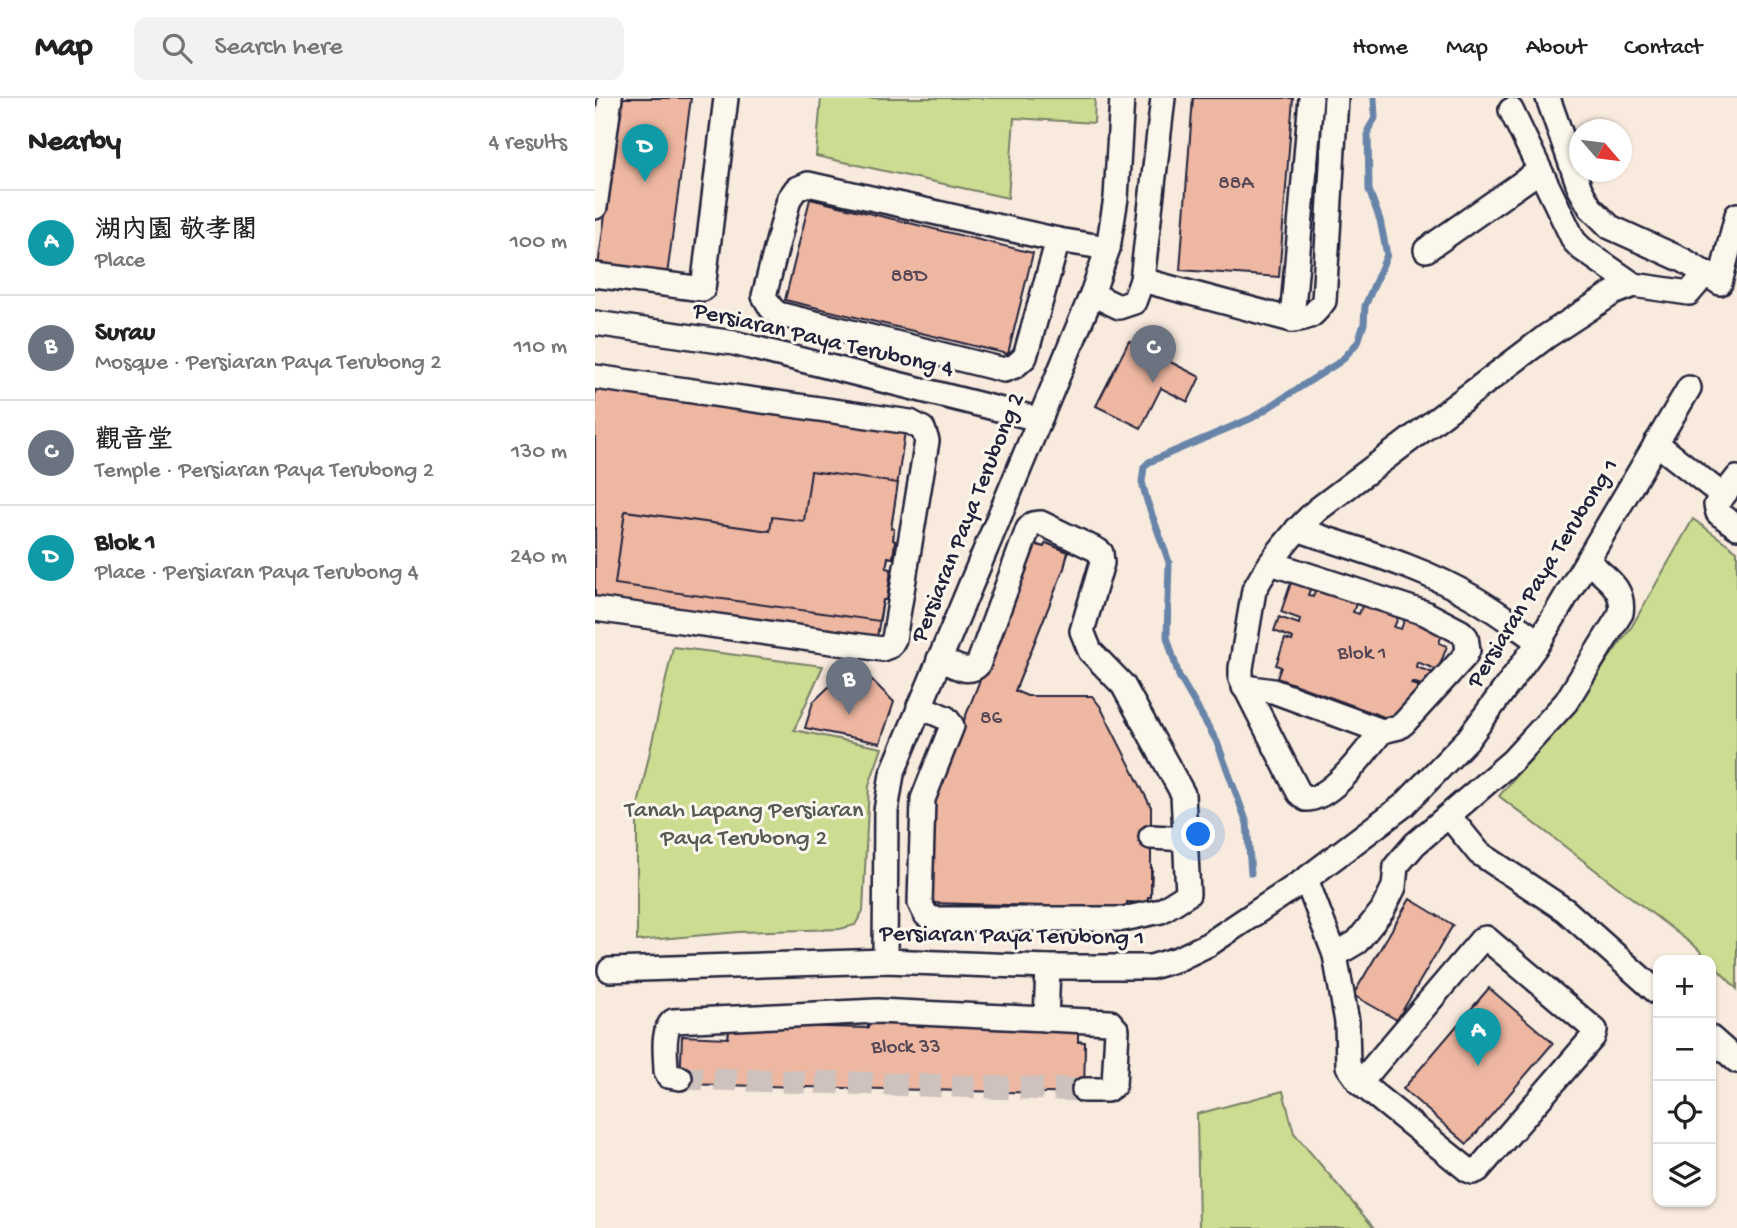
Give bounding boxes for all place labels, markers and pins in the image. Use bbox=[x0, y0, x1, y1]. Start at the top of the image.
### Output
pin: D bbox=[622, 124, 668, 182]
pin: C bbox=[1130, 325, 1176, 383]
pin: B bbox=[826, 657, 872, 715]
pin: A bbox=[1455, 1008, 1501, 1066]

